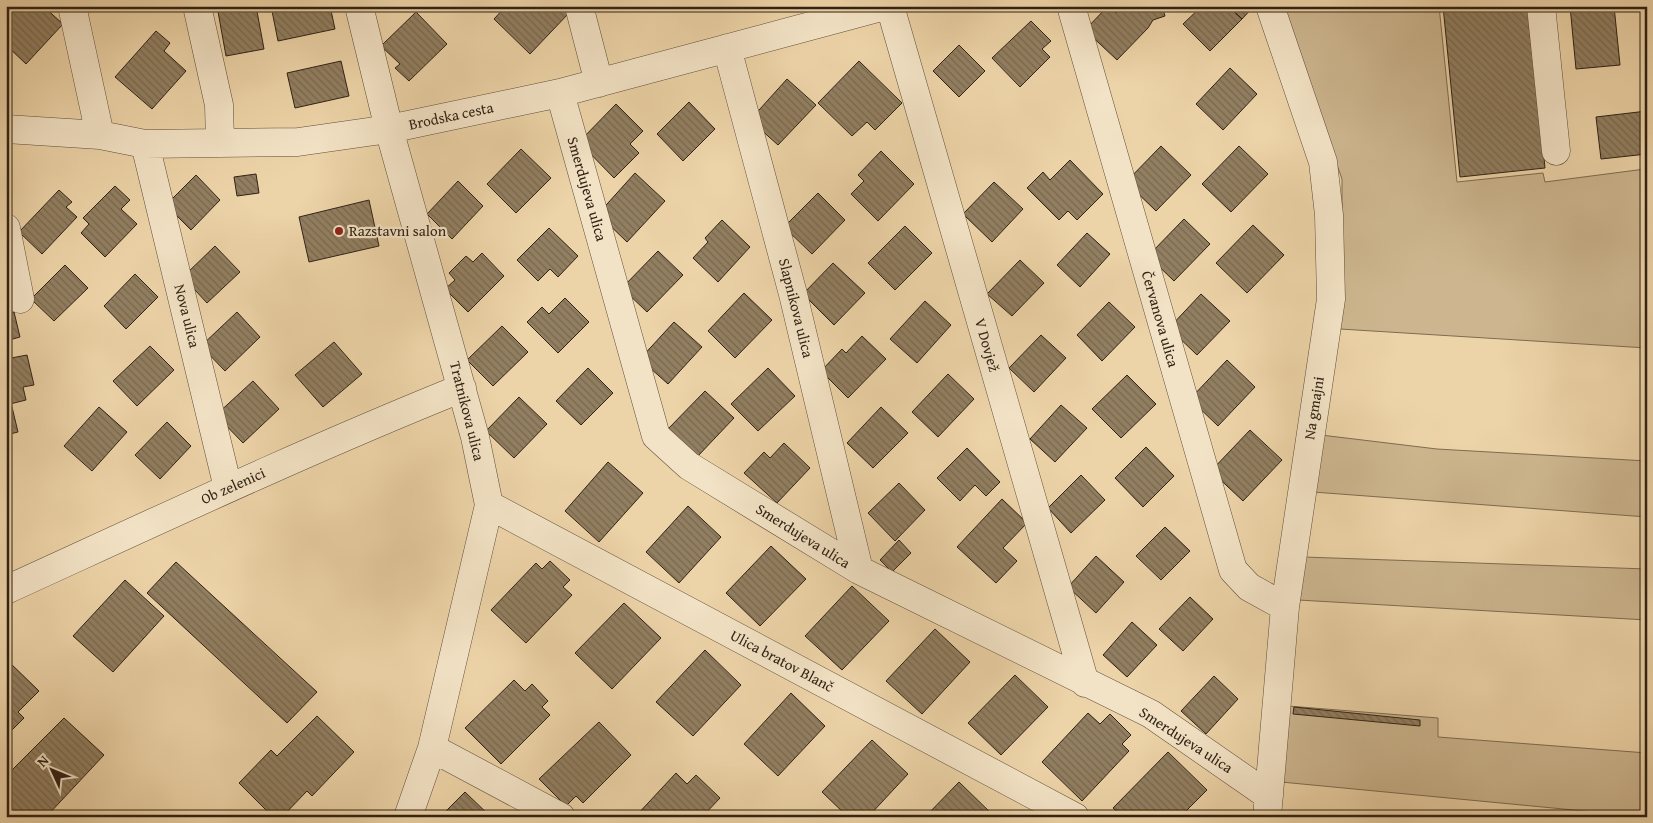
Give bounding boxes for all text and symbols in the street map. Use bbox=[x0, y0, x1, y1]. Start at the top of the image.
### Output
street label: Brodska cesta bbox=[407, 96, 495, 135]
street label: Smerdujeva ulica bbox=[563, 134, 612, 244]
place label: Razstavni salon bbox=[349, 220, 447, 241]
marker: Razstavni salon bbox=[333, 225, 345, 237]
street label: Slapnikova ulica bbox=[774, 256, 819, 360]
street label: Červanova ulica bbox=[1137, 268, 1184, 369]
street label: Nova ulica bbox=[169, 282, 206, 350]
street label: V Dovjež bbox=[970, 316, 1005, 374]
street label: Tratnikova ulica bbox=[445, 359, 490, 463]
street label: Na gmajni bbox=[1298, 375, 1329, 441]
street label: Ob zelenici bbox=[197, 462, 268, 509]
street label: Smerdujeva ulica bbox=[752, 498, 854, 573]
street label: Ulica bratov Blanč bbox=[727, 624, 838, 697]
street label: Smerdujeva ulica bbox=[1135, 701, 1237, 778]
north arrow bbox=[28, 746, 78, 796]
text: N bbox=[32, 750, 54, 771]

